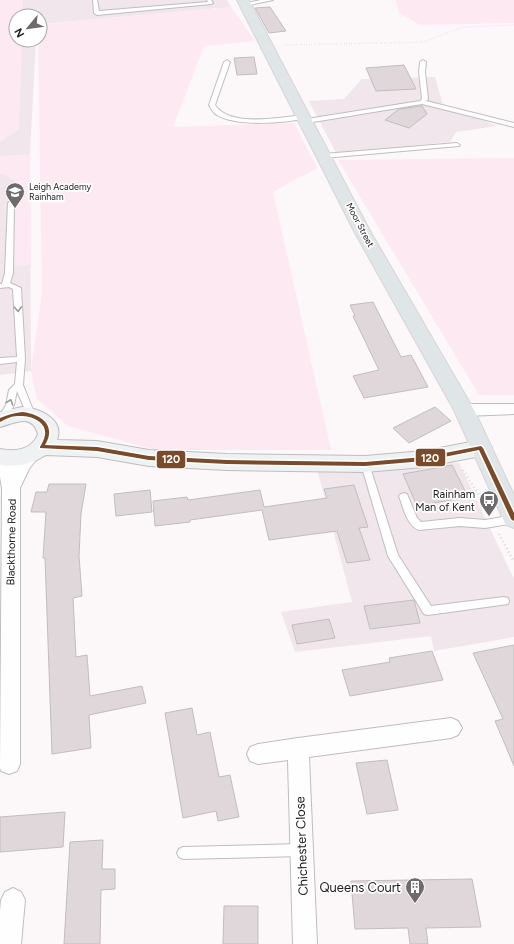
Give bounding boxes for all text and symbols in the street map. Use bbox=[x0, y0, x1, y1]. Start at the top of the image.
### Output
north arrow bbox=[8, 8, 48, 48]
text: N bbox=[12, 26, 27, 39]
school or university icon: Leigh Academy Rainham bbox=[4, 181, 26, 209]
place label: Leigh Academy Rainham bbox=[29, 181, 91, 202]
street label: Moor Street bbox=[344, 201, 377, 249]
one-way arrow bbox=[14, 306, 23, 312]
one-way arrow bbox=[5, 398, 14, 405]
line badge: 120 bbox=[415, 448, 446, 467]
line badge: 120 bbox=[156, 450, 186, 469]
text: 120 bbox=[421, 452, 439, 465]
text: 120 bbox=[162, 453, 180, 466]
place label: Rainham Man of Kent bbox=[415, 488, 475, 514]
bus stop icon: Rainham Man of Kent bbox=[478, 489, 500, 517]
street label: Blackthorne Road bbox=[4, 499, 19, 585]
street label: Chichester Close bbox=[292, 796, 311, 896]
building icon: Queens Court bbox=[404, 876, 426, 904]
place label: Queens Court bbox=[319, 880, 401, 895]

